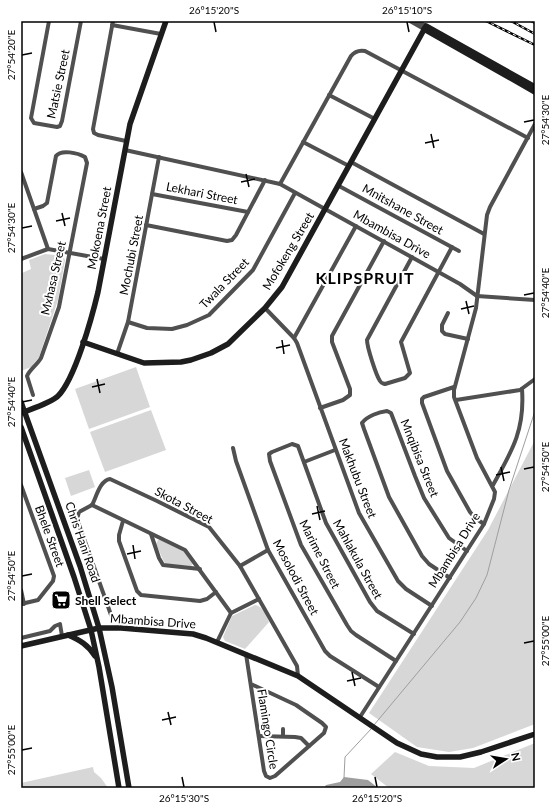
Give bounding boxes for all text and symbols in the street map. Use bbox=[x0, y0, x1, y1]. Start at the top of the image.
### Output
text: 26°15'20"S bbox=[189, 4, 239, 16]
text: 26°15'10"S bbox=[382, 4, 432, 16]
text: 27°54'20"E bbox=[5, 30, 17, 80]
street label: Matsie Street bbox=[43, 47, 73, 120]
text: 27°54'30"E bbox=[539, 95, 551, 145]
street label: Lekhari Street bbox=[165, 179, 240, 207]
street label: Mnitshane Street bbox=[360, 181, 447, 238]
street label: Mokoena Street bbox=[84, 185, 115, 271]
text: 27°54'30"E bbox=[5, 203, 17, 253]
street label: Mbambisa Drive bbox=[351, 207, 433, 261]
street label: Mofokeng Street bbox=[259, 209, 317, 293]
street label: Mochubi Street bbox=[116, 213, 146, 296]
street label: Mxhasa Street bbox=[37, 239, 69, 317]
street label: Twala Street bbox=[196, 254, 252, 312]
district label: KLIPSPRUIT bbox=[315, 268, 415, 287]
text: 27°54'40"E bbox=[539, 268, 551, 318]
text: 27°54'40"E bbox=[5, 377, 17, 427]
street label: Mnqibisa Street bbox=[398, 417, 443, 500]
street label: Makhubu Street bbox=[336, 436, 380, 521]
text: 27°54'50"E bbox=[539, 442, 551, 492]
street label: Skota Street bbox=[152, 483, 216, 527]
street label: Chris Hani Road bbox=[62, 500, 104, 584]
street label: Bhele Street bbox=[32, 503, 68, 570]
street label: Mbambisa Drive bbox=[425, 510, 483, 590]
street label: Marime Street bbox=[296, 517, 344, 591]
street label: Mahlakula Street bbox=[330, 517, 386, 602]
street label: Mosolodi Street bbox=[270, 537, 323, 618]
text: 27°54'50"E bbox=[5, 551, 17, 601]
supermarket icon: Shell Select bbox=[50, 589, 72, 611]
place label: Shell Select bbox=[75, 593, 137, 608]
street label: Mbambisa Drive bbox=[110, 611, 196, 631]
text: 27°55'00"E bbox=[539, 616, 551, 666]
street label: Flamingo Circle bbox=[254, 688, 282, 770]
text: 27°55'00"E bbox=[5, 725, 17, 775]
north arrow bbox=[486, 739, 526, 779]
text: N bbox=[509, 751, 524, 762]
text: 26°15'30"S bbox=[159, 792, 209, 804]
text: 26°15'20"S bbox=[352, 792, 402, 804]

